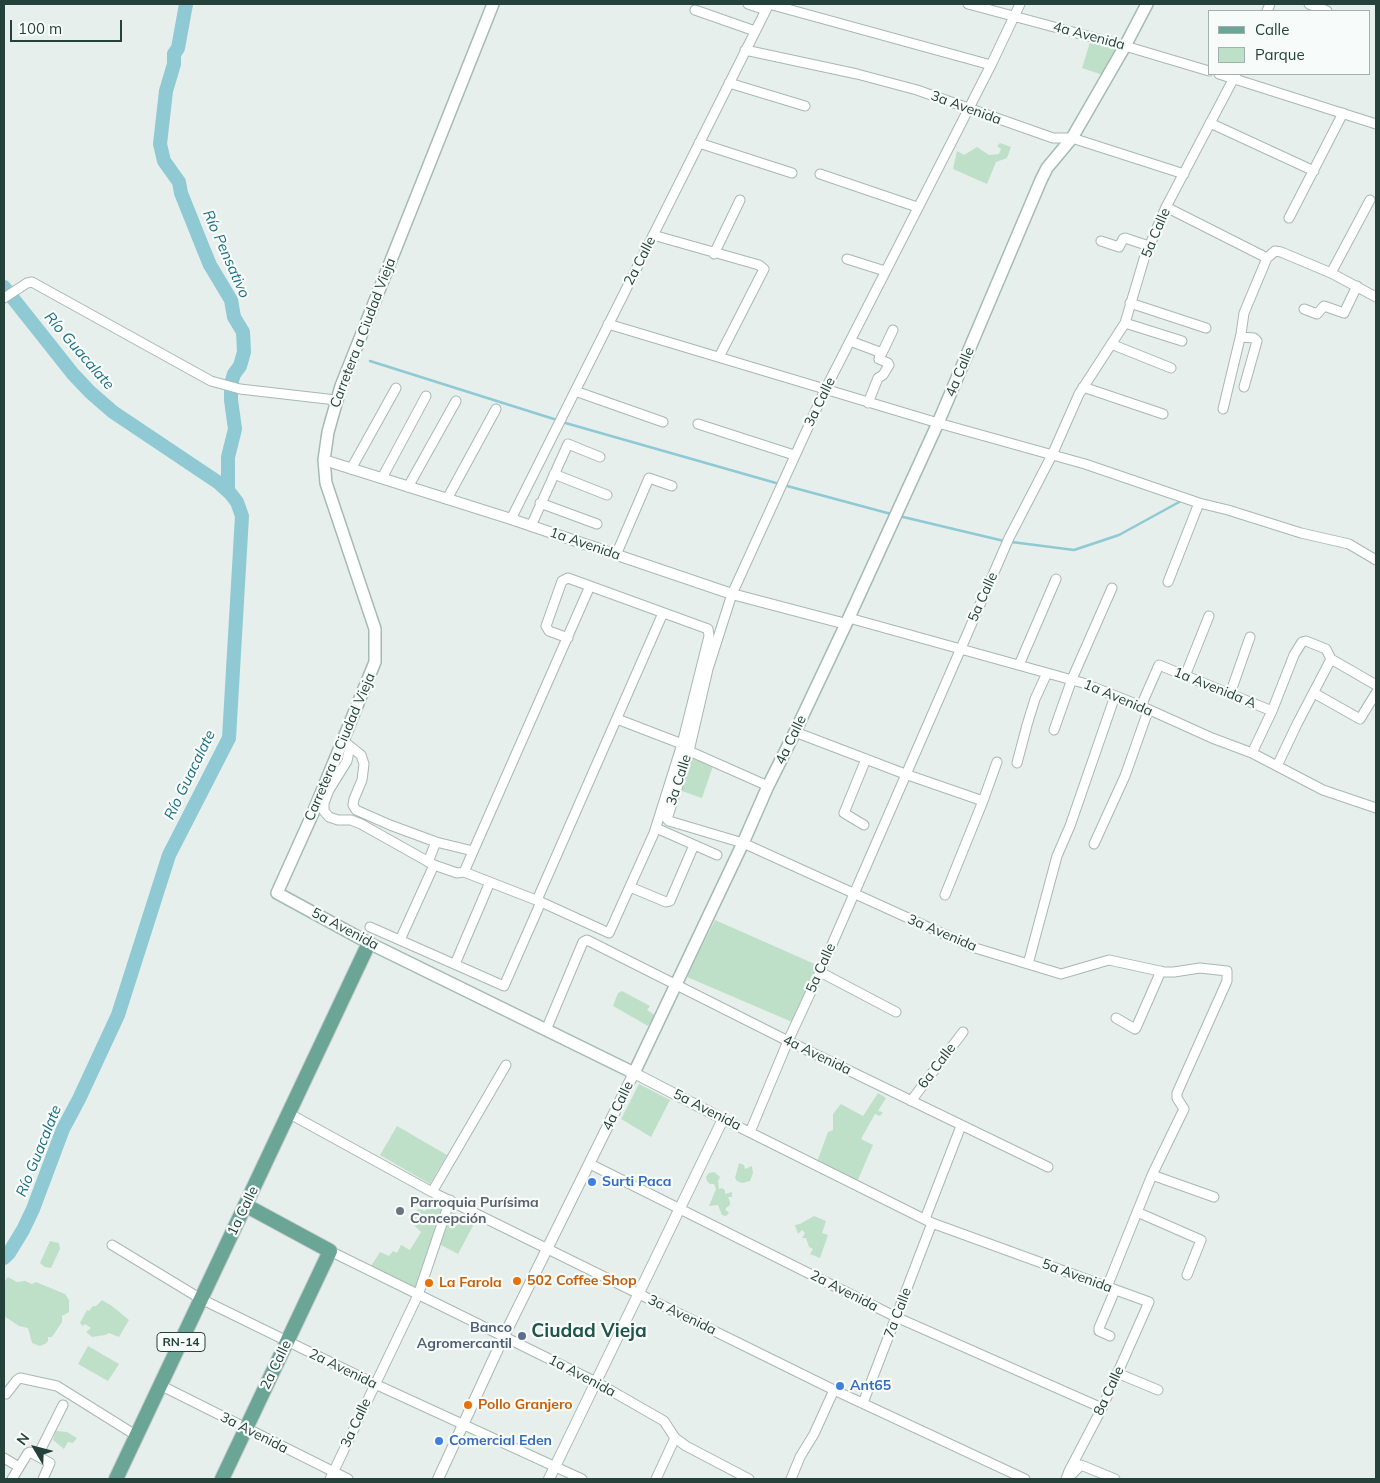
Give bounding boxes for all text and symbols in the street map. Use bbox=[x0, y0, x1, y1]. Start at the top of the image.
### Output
scale bar bbox=[12, 10, 125, 42]
legend bbox=[1208, 10, 1370, 75]
street label: 4a Avenida bbox=[1051, 18, 1127, 54]
text: 100 m bbox=[18, 19, 62, 38]
text: Calle bbox=[1255, 20, 1289, 39]
text: Parque bbox=[1255, 45, 1305, 64]
street label: 3a Avenida bbox=[929, 88, 1003, 128]
street label: 5a Calle bbox=[1138, 206, 1174, 260]
water label: Río Pensativo bbox=[199, 207, 253, 301]
street label: 2a Calle bbox=[621, 234, 659, 288]
street label: Carretera a Ciudad Vieja bbox=[327, 256, 399, 410]
water label: Río Guacalate bbox=[40, 308, 118, 394]
street label: 4a Calle bbox=[942, 345, 978, 399]
street label: 3a Calle bbox=[801, 375, 839, 429]
street label: 1a Avenida bbox=[547, 524, 623, 564]
street label: 5a Calle bbox=[965, 570, 1001, 624]
street label: 1a Avenida A bbox=[1171, 664, 1259, 712]
street label: Carretera a Ciudad Vieja bbox=[301, 670, 379, 824]
street label: 1a Avenida bbox=[1081, 676, 1155, 720]
street label: 4a Calle bbox=[772, 713, 810, 767]
water label: Río Guacalate bbox=[161, 727, 219, 823]
street label: 3a Calle bbox=[663, 752, 695, 808]
street label: 5a Avenida bbox=[309, 904, 381, 954]
street label: 3a Avenida bbox=[905, 911, 979, 955]
street label: 5a Calle bbox=[803, 941, 839, 995]
street label: 4a Avenida bbox=[780, 1031, 854, 1079]
street label: 6a Calle bbox=[914, 1040, 960, 1092]
street label: 4a Calle bbox=[599, 1079, 637, 1133]
street label: 5a Avenida bbox=[670, 1086, 744, 1134]
water label: Río Guacalate bbox=[12, 1103, 66, 1199]
place label: Surti Paca bbox=[602, 1174, 671, 1190]
marker: Surti Paca bbox=[586, 1176, 598, 1188]
street label: 1a Calle bbox=[224, 1184, 262, 1238]
place label: Parroquia Purísima Concepción bbox=[410, 1195, 539, 1228]
marker: Parroquia Purísima Concepción bbox=[394, 1205, 406, 1217]
street label: 5a Avenida bbox=[1040, 1256, 1114, 1296]
street label: 2a Avenida bbox=[807, 1267, 881, 1315]
place label: 502 Coffee Shop bbox=[527, 1273, 637, 1289]
place label: La Farola bbox=[439, 1275, 502, 1291]
marker: 502 Coffee Shop bbox=[511, 1275, 523, 1287]
marker: La Farola bbox=[423, 1277, 435, 1289]
street label: 7a Calle bbox=[881, 1285, 915, 1341]
street label: 3a Avenida bbox=[645, 1291, 719, 1339]
place label: Banco Agromercantil bbox=[417, 1320, 512, 1352]
district label: Ciudad Vieja bbox=[531, 1320, 647, 1342]
marker: Banco Agromercantil bbox=[516, 1330, 528, 1342]
road number: RN-14 bbox=[157, 1332, 205, 1351]
street label: 2a Calle bbox=[257, 1338, 295, 1392]
street label: 2a Avenida bbox=[306, 1345, 380, 1393]
street label: 1a Avenida bbox=[546, 1351, 618, 1401]
street label: 8a Calle bbox=[1090, 1364, 1128, 1418]
place label: Ant65 bbox=[850, 1378, 891, 1394]
marker: Ant65 bbox=[834, 1380, 846, 1392]
street label: 3a Calle bbox=[337, 1396, 375, 1450]
place label: Pollo Granjero bbox=[478, 1397, 573, 1413]
marker: Pollo Granjero bbox=[462, 1399, 474, 1411]
street label: 3a Avenida bbox=[217, 1409, 291, 1457]
north arrow bbox=[10, 1423, 60, 1473]
text: N bbox=[13, 1429, 33, 1449]
place label: Comercial Eden bbox=[449, 1433, 552, 1449]
marker: Comercial Eden bbox=[433, 1435, 445, 1447]

